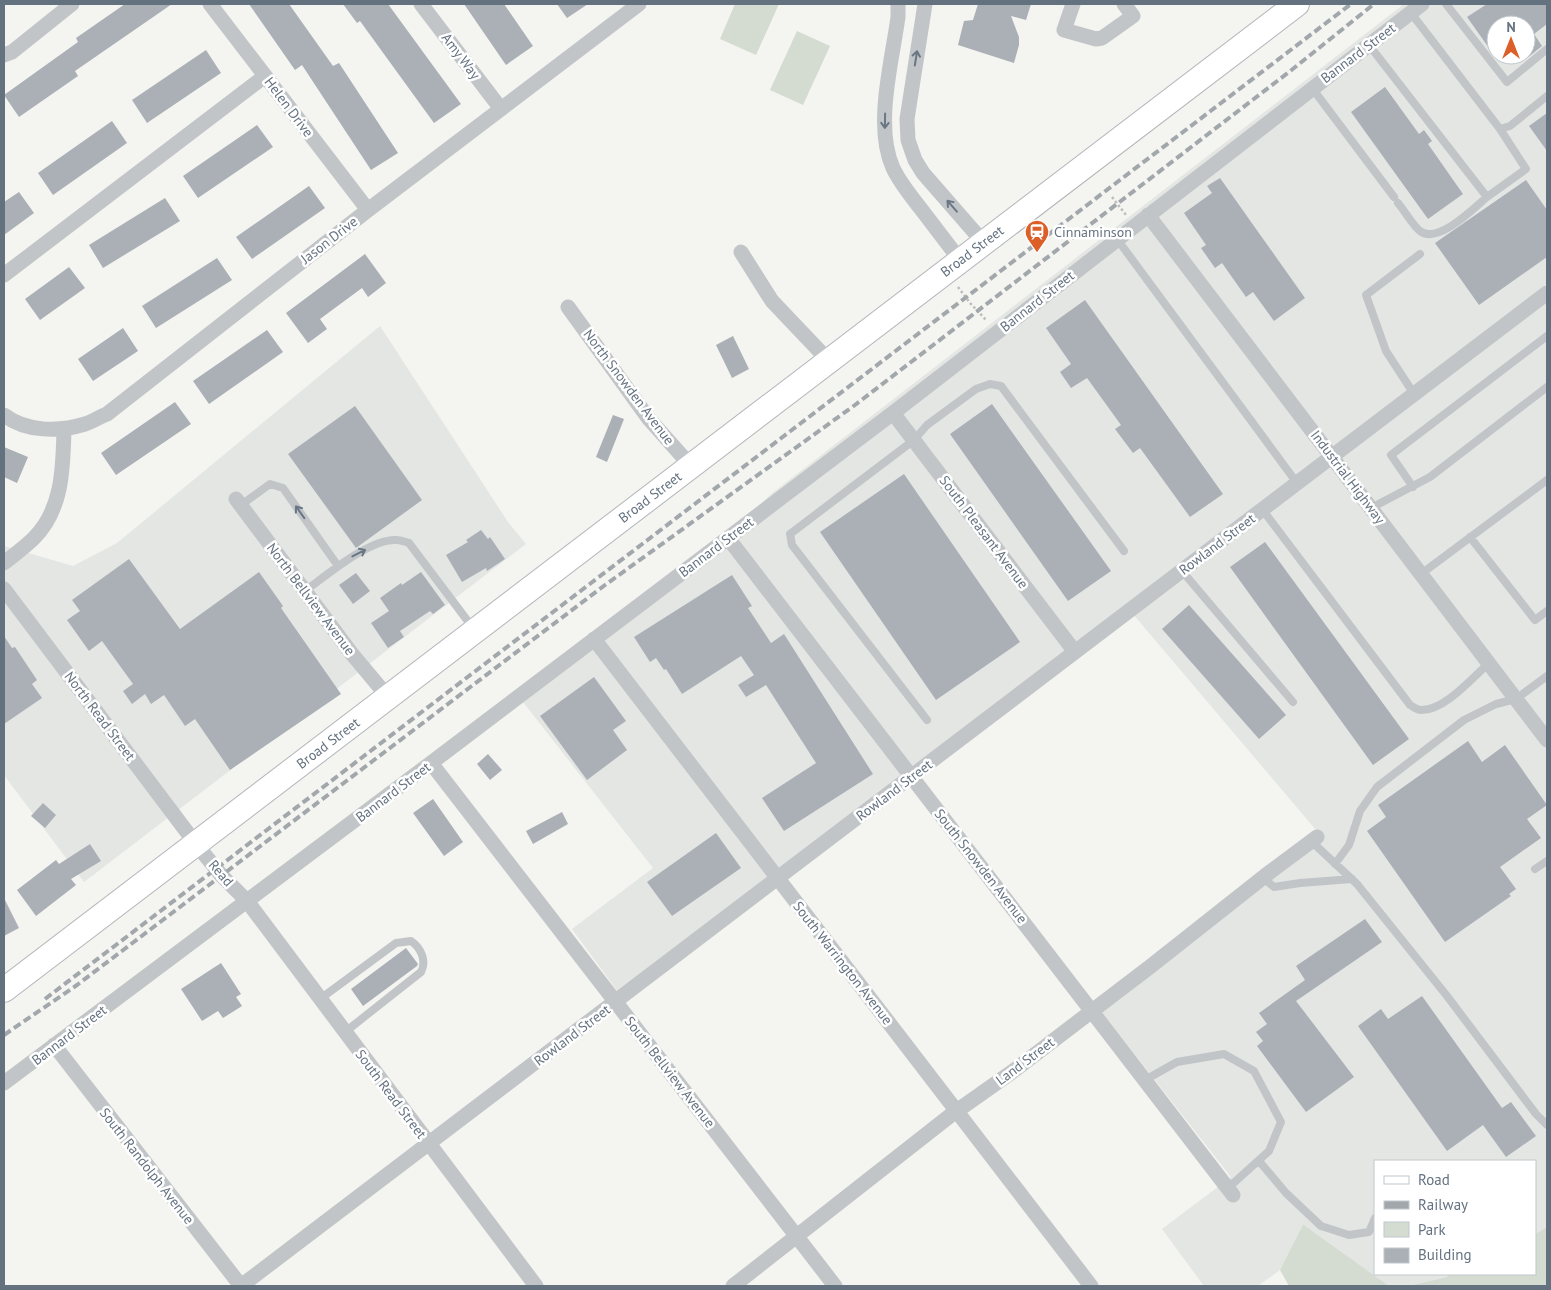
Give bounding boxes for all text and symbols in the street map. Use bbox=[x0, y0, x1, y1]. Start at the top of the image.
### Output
north arrow bbox=[1486, 15, 1536, 65]
text: N bbox=[1506, 18, 1516, 36]
street label: Bannard Street bbox=[1317, 19, 1399, 87]
street label: Amy Way bbox=[438, 29, 485, 83]
one-way arrow bbox=[911, 51, 921, 67]
street label: Helen Drive bbox=[261, 73, 317, 141]
one-way arrow bbox=[880, 113, 889, 129]
one-way arrow bbox=[946, 200, 957, 213]
street label: Jason Drive bbox=[296, 212, 361, 268]
station icon: Cinnaminson bbox=[1024, 219, 1050, 253]
street label: Broad Street bbox=[937, 221, 1007, 281]
place label: Cinnaminson bbox=[1054, 223, 1132, 241]
street label: Bannard Street bbox=[996, 266, 1078, 336]
street label: North Snowden Avenue bbox=[580, 326, 678, 448]
street label: Industrial Highway bbox=[1307, 427, 1389, 528]
street label: Broad Street bbox=[615, 467, 685, 527]
street label: South Pleasant Avenue bbox=[936, 472, 1032, 592]
one-way arrow bbox=[295, 505, 305, 519]
street label: Rowland Street bbox=[1175, 509, 1259, 579]
street label: Bannard Street bbox=[675, 513, 757, 581]
street label: North Bellview Avenue bbox=[263, 539, 359, 659]
one-way arrow bbox=[352, 548, 367, 558]
street label: North Read Street bbox=[61, 668, 140, 764]
street label: Broad Street bbox=[293, 713, 363, 773]
street label: Rowland Street bbox=[852, 755, 936, 825]
street label: Bannard Street bbox=[352, 758, 434, 826]
street label: South Snowden Avenue bbox=[931, 805, 1031, 927]
street label: Read bbox=[205, 856, 237, 890]
street label: South Warrington Avenue bbox=[789, 898, 897, 1028]
street label: Rowland Street bbox=[530, 1000, 614, 1070]
street label: Bannard Street bbox=[28, 1001, 110, 1069]
street label: South Bellview Avenue bbox=[621, 1013, 719, 1131]
street label: Land Street bbox=[992, 1033, 1058, 1089]
street label: South Read Street bbox=[352, 1046, 431, 1142]
street label: South Randolph Avenue bbox=[96, 1104, 198, 1228]
legend bbox=[1374, 1160, 1536, 1275]
text: Road bbox=[1418, 1170, 1450, 1189]
text: Railway bbox=[1418, 1195, 1468, 1214]
text: Park bbox=[1418, 1220, 1446, 1239]
text: Building bbox=[1418, 1245, 1472, 1264]

